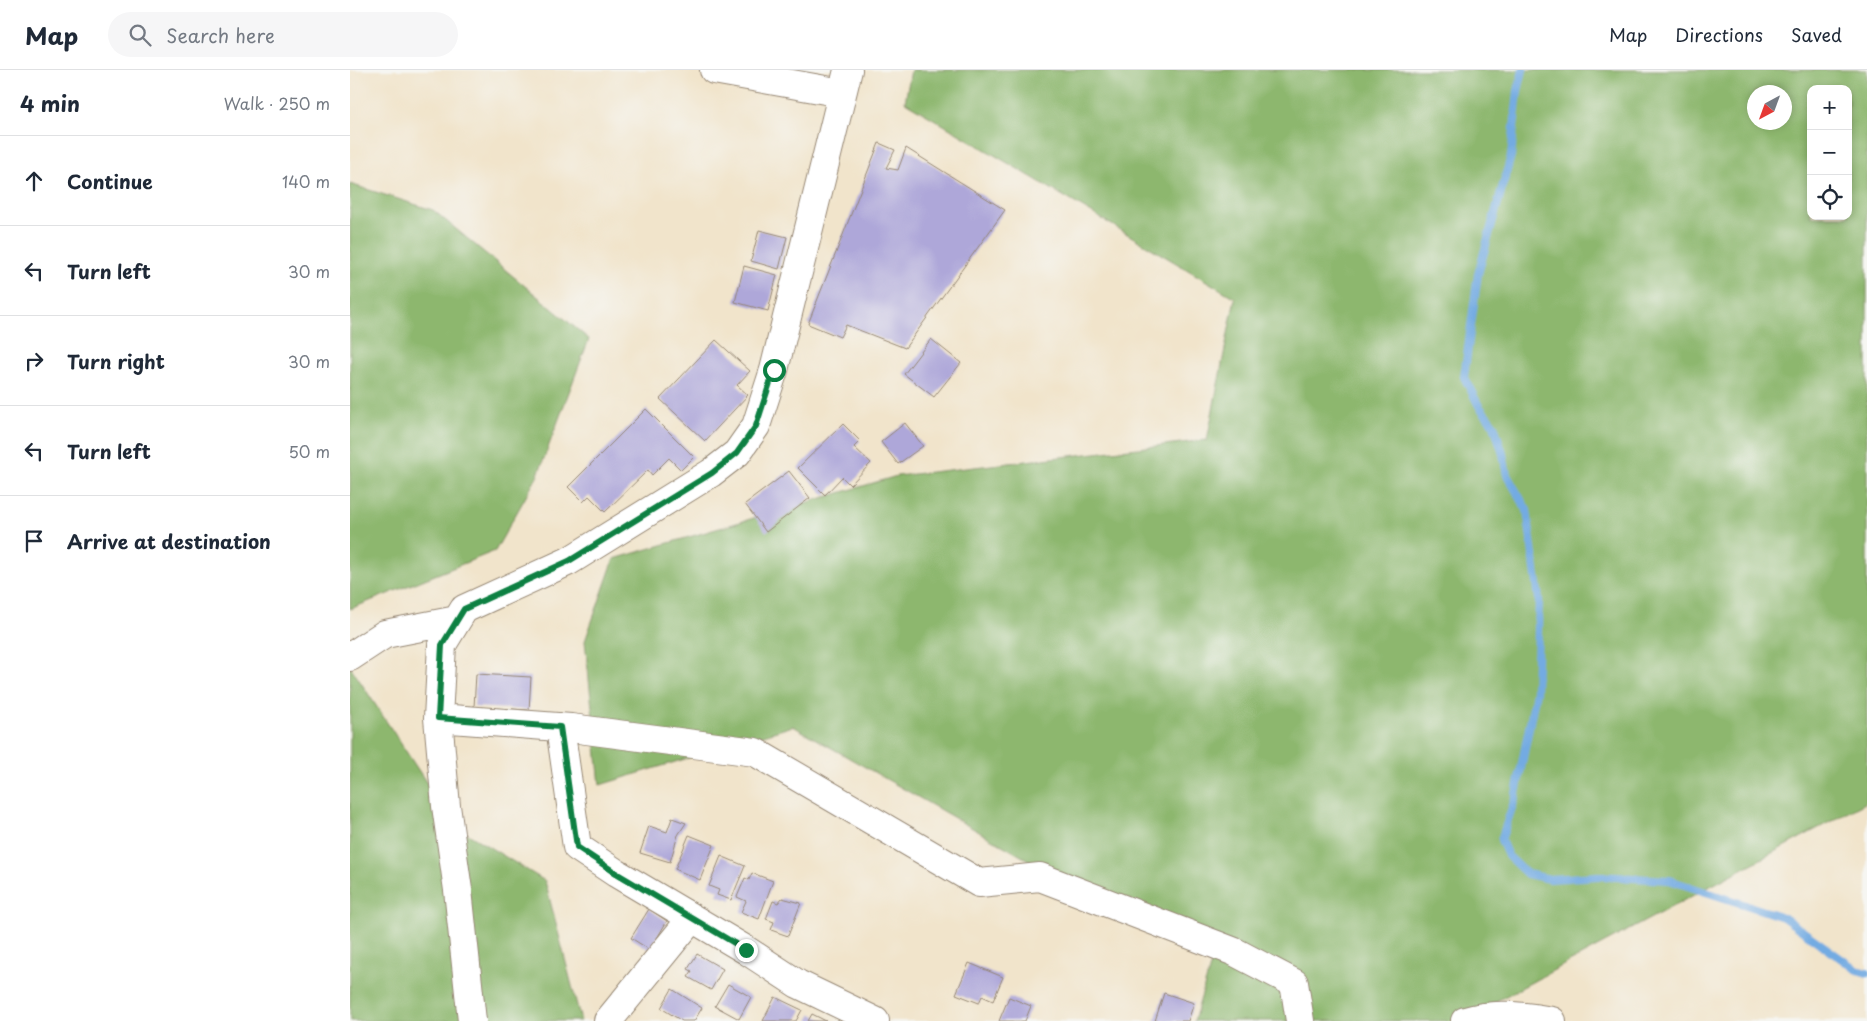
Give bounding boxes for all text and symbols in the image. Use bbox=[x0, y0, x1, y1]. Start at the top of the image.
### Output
search box bbox=[108, 12, 458, 57]
text: Map bbox=[25, 17, 78, 53]
icon: search bbox=[126, 21, 154, 49]
text: Search here bbox=[166, 21, 275, 49]
text: Map bbox=[1609, 21, 1647, 48]
text: Directions bbox=[1675, 21, 1763, 48]
text: Saved bbox=[1791, 21, 1842, 48]
north arrow bbox=[1747, 85, 1792, 130]
map controls bbox=[1807, 85, 1852, 220]
button: + bbox=[1807, 85, 1852, 130]
text: 4 min bbox=[20, 87, 80, 119]
text: Walk · 250 m bbox=[224, 91, 330, 115]
button: − bbox=[1807, 130, 1852, 175]
icon: ahead bbox=[20, 167, 48, 195]
text: Continue bbox=[67, 167, 153, 195]
text: 140 m bbox=[282, 169, 330, 193]
button: locate bbox=[1807, 175, 1852, 220]
icon: left bbox=[20, 257, 48, 285]
text: Turn left bbox=[67, 257, 151, 285]
text: 30 m bbox=[288, 259, 330, 283]
icon: right bbox=[20, 347, 48, 375]
text: Turn right bbox=[67, 347, 165, 375]
text: 30 m bbox=[288, 349, 330, 373]
route start bbox=[763, 359, 786, 382]
icon: left bbox=[20, 437, 48, 465]
text: Turn left bbox=[67, 437, 151, 465]
text: 50 m bbox=[289, 439, 330, 463]
icon: arrive bbox=[20, 527, 48, 555]
text: Arrive at destination bbox=[67, 527, 271, 555]
route end bbox=[735, 939, 758, 962]

